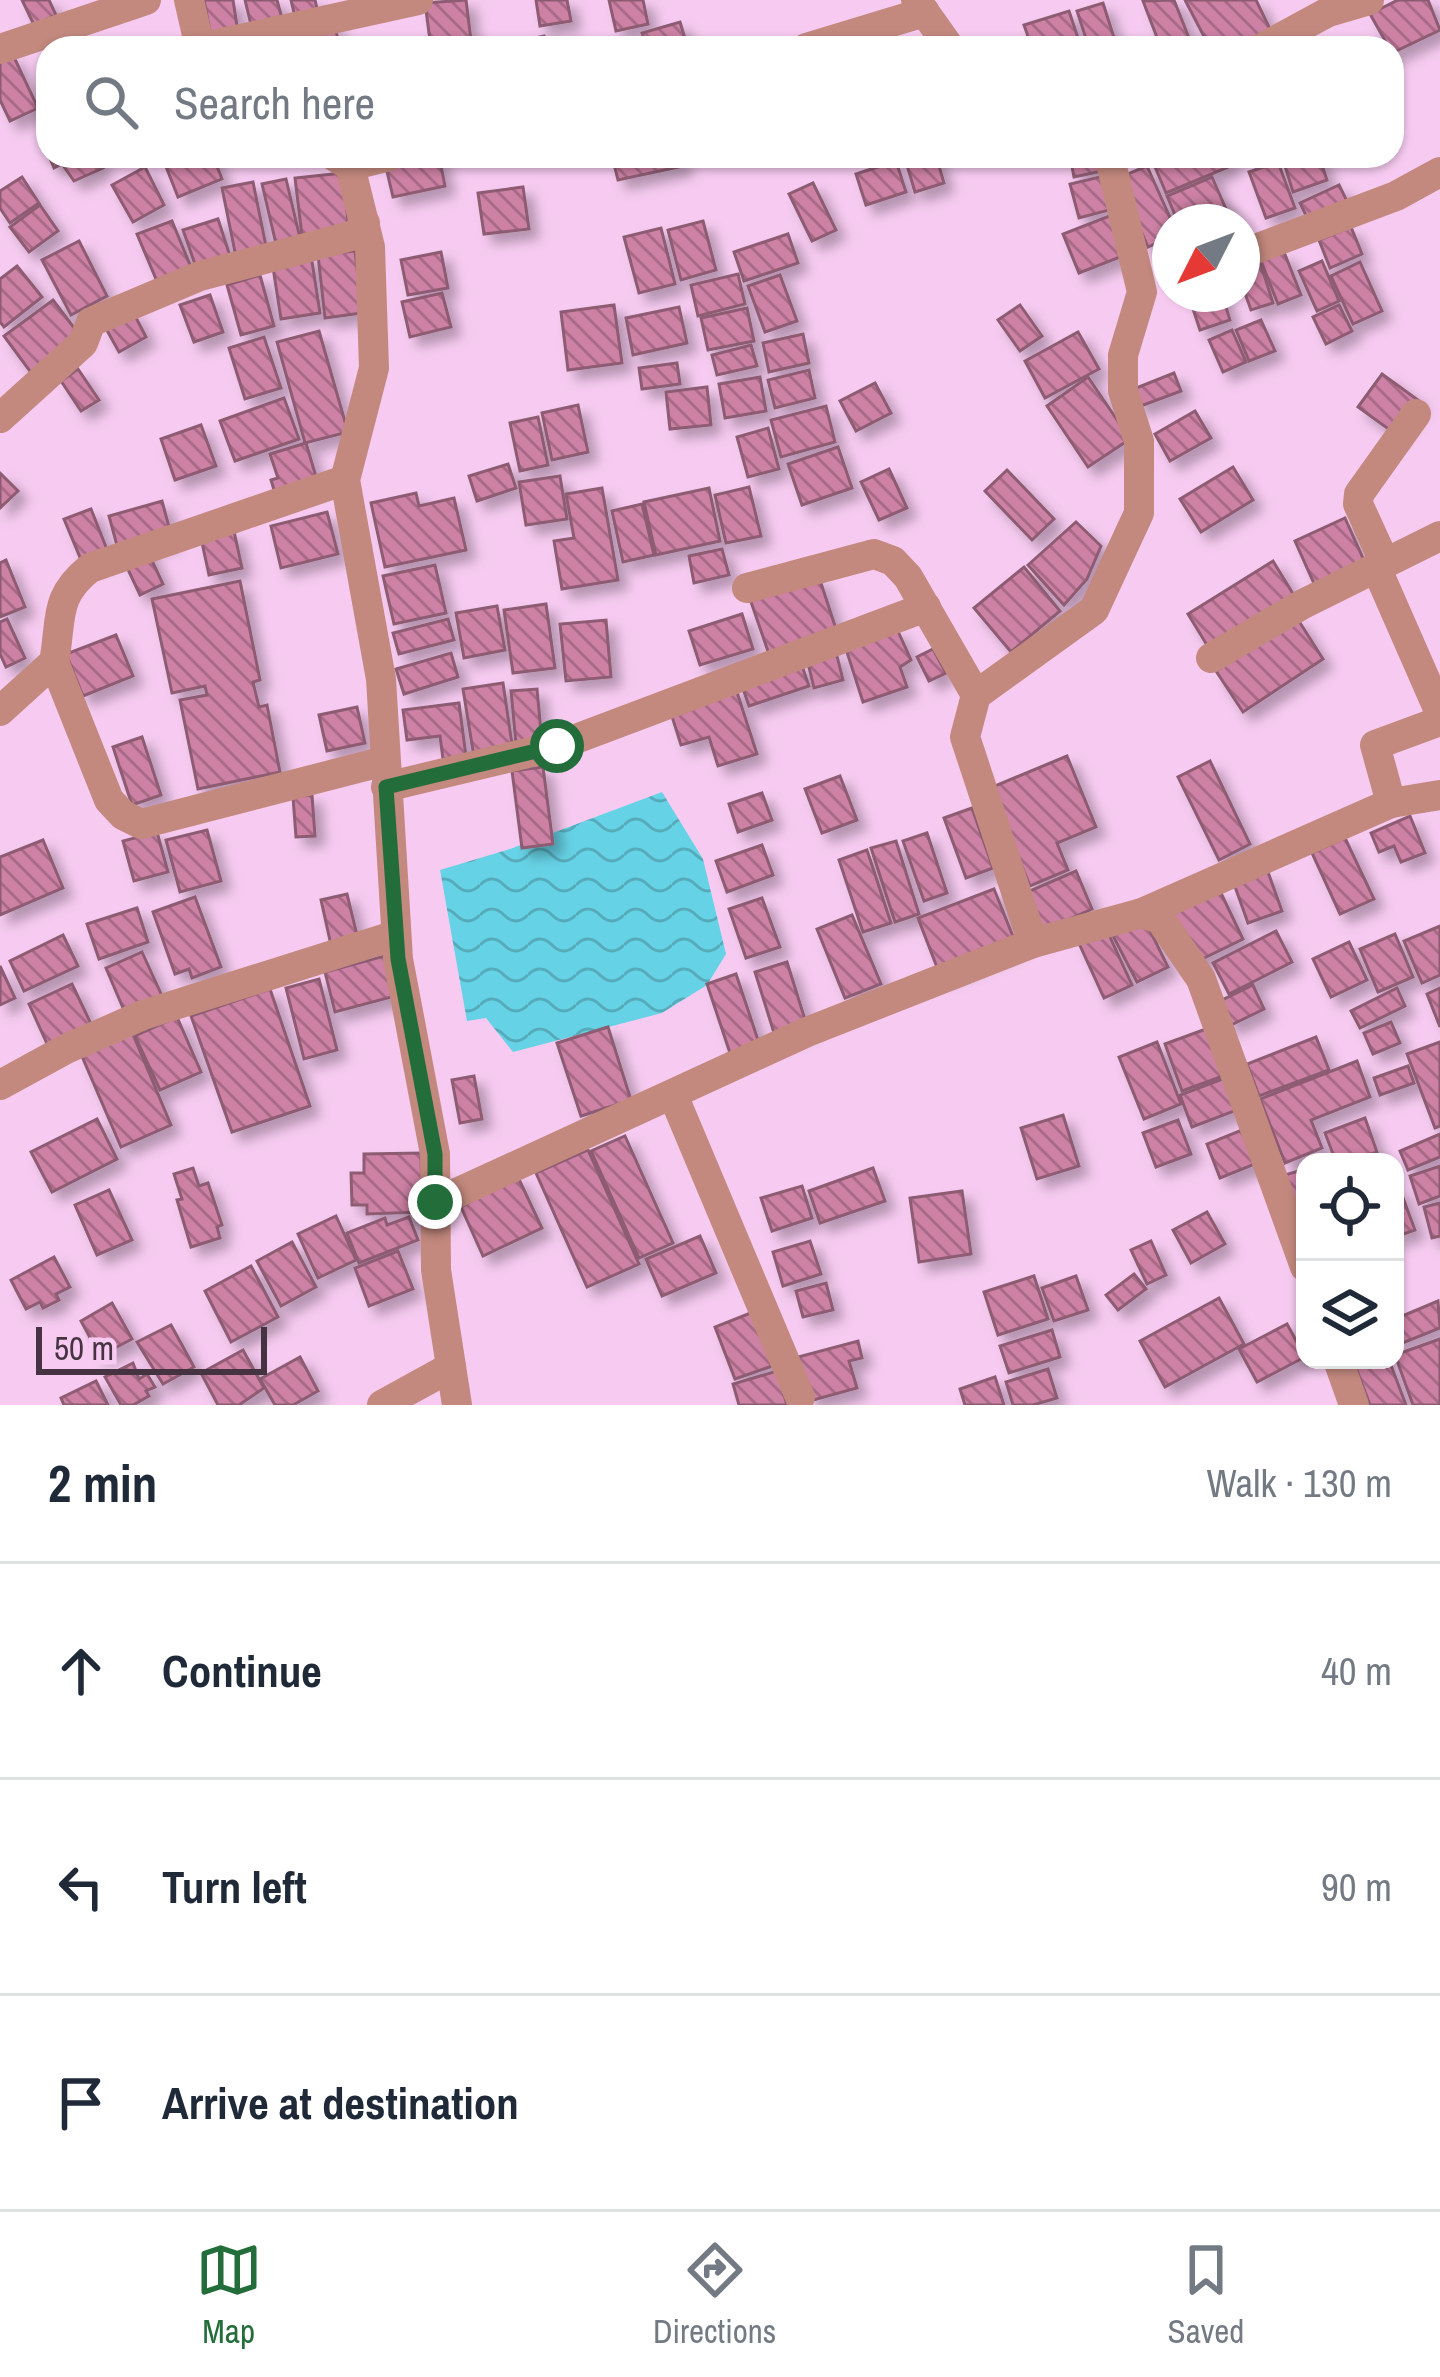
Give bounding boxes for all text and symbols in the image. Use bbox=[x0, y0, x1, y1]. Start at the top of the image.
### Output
search box bbox=[36, 36, 1404, 168]
icon: search bbox=[78, 69, 144, 135]
text: Search here bbox=[174, 72, 375, 133]
north arrow bbox=[1152, 204, 1260, 312]
route start bbox=[530, 719, 584, 773]
map controls bbox=[1296, 1153, 1404, 1369]
button: locate bbox=[1296, 1153, 1404, 1261]
route end bbox=[408, 1175, 462, 1229]
button: layers bbox=[1296, 1261, 1404, 1369]
scale bar bbox=[36, 1321, 267, 1374]
text: 50 m bbox=[54, 1326, 114, 1370]
text: 2 min bbox=[48, 1449, 157, 1518]
text: Walk · 130 m bbox=[1207, 1457, 1392, 1509]
icon: ahead bbox=[48, 1638, 114, 1704]
text: Continue bbox=[162, 1640, 322, 1701]
text: 40 m bbox=[1321, 1645, 1392, 1697]
icon: left bbox=[48, 1854, 114, 1920]
text: Turn left bbox=[162, 1856, 307, 1917]
text: 90 m bbox=[1321, 1861, 1392, 1913]
icon: arrive bbox=[48, 2070, 114, 2136]
text: Arrive at destination bbox=[162, 2072, 519, 2133]
tab: Map bbox=[196, 2237, 262, 2353]
tab: Directions bbox=[653, 2237, 776, 2353]
tab: Saved bbox=[1168, 2237, 1244, 2353]

